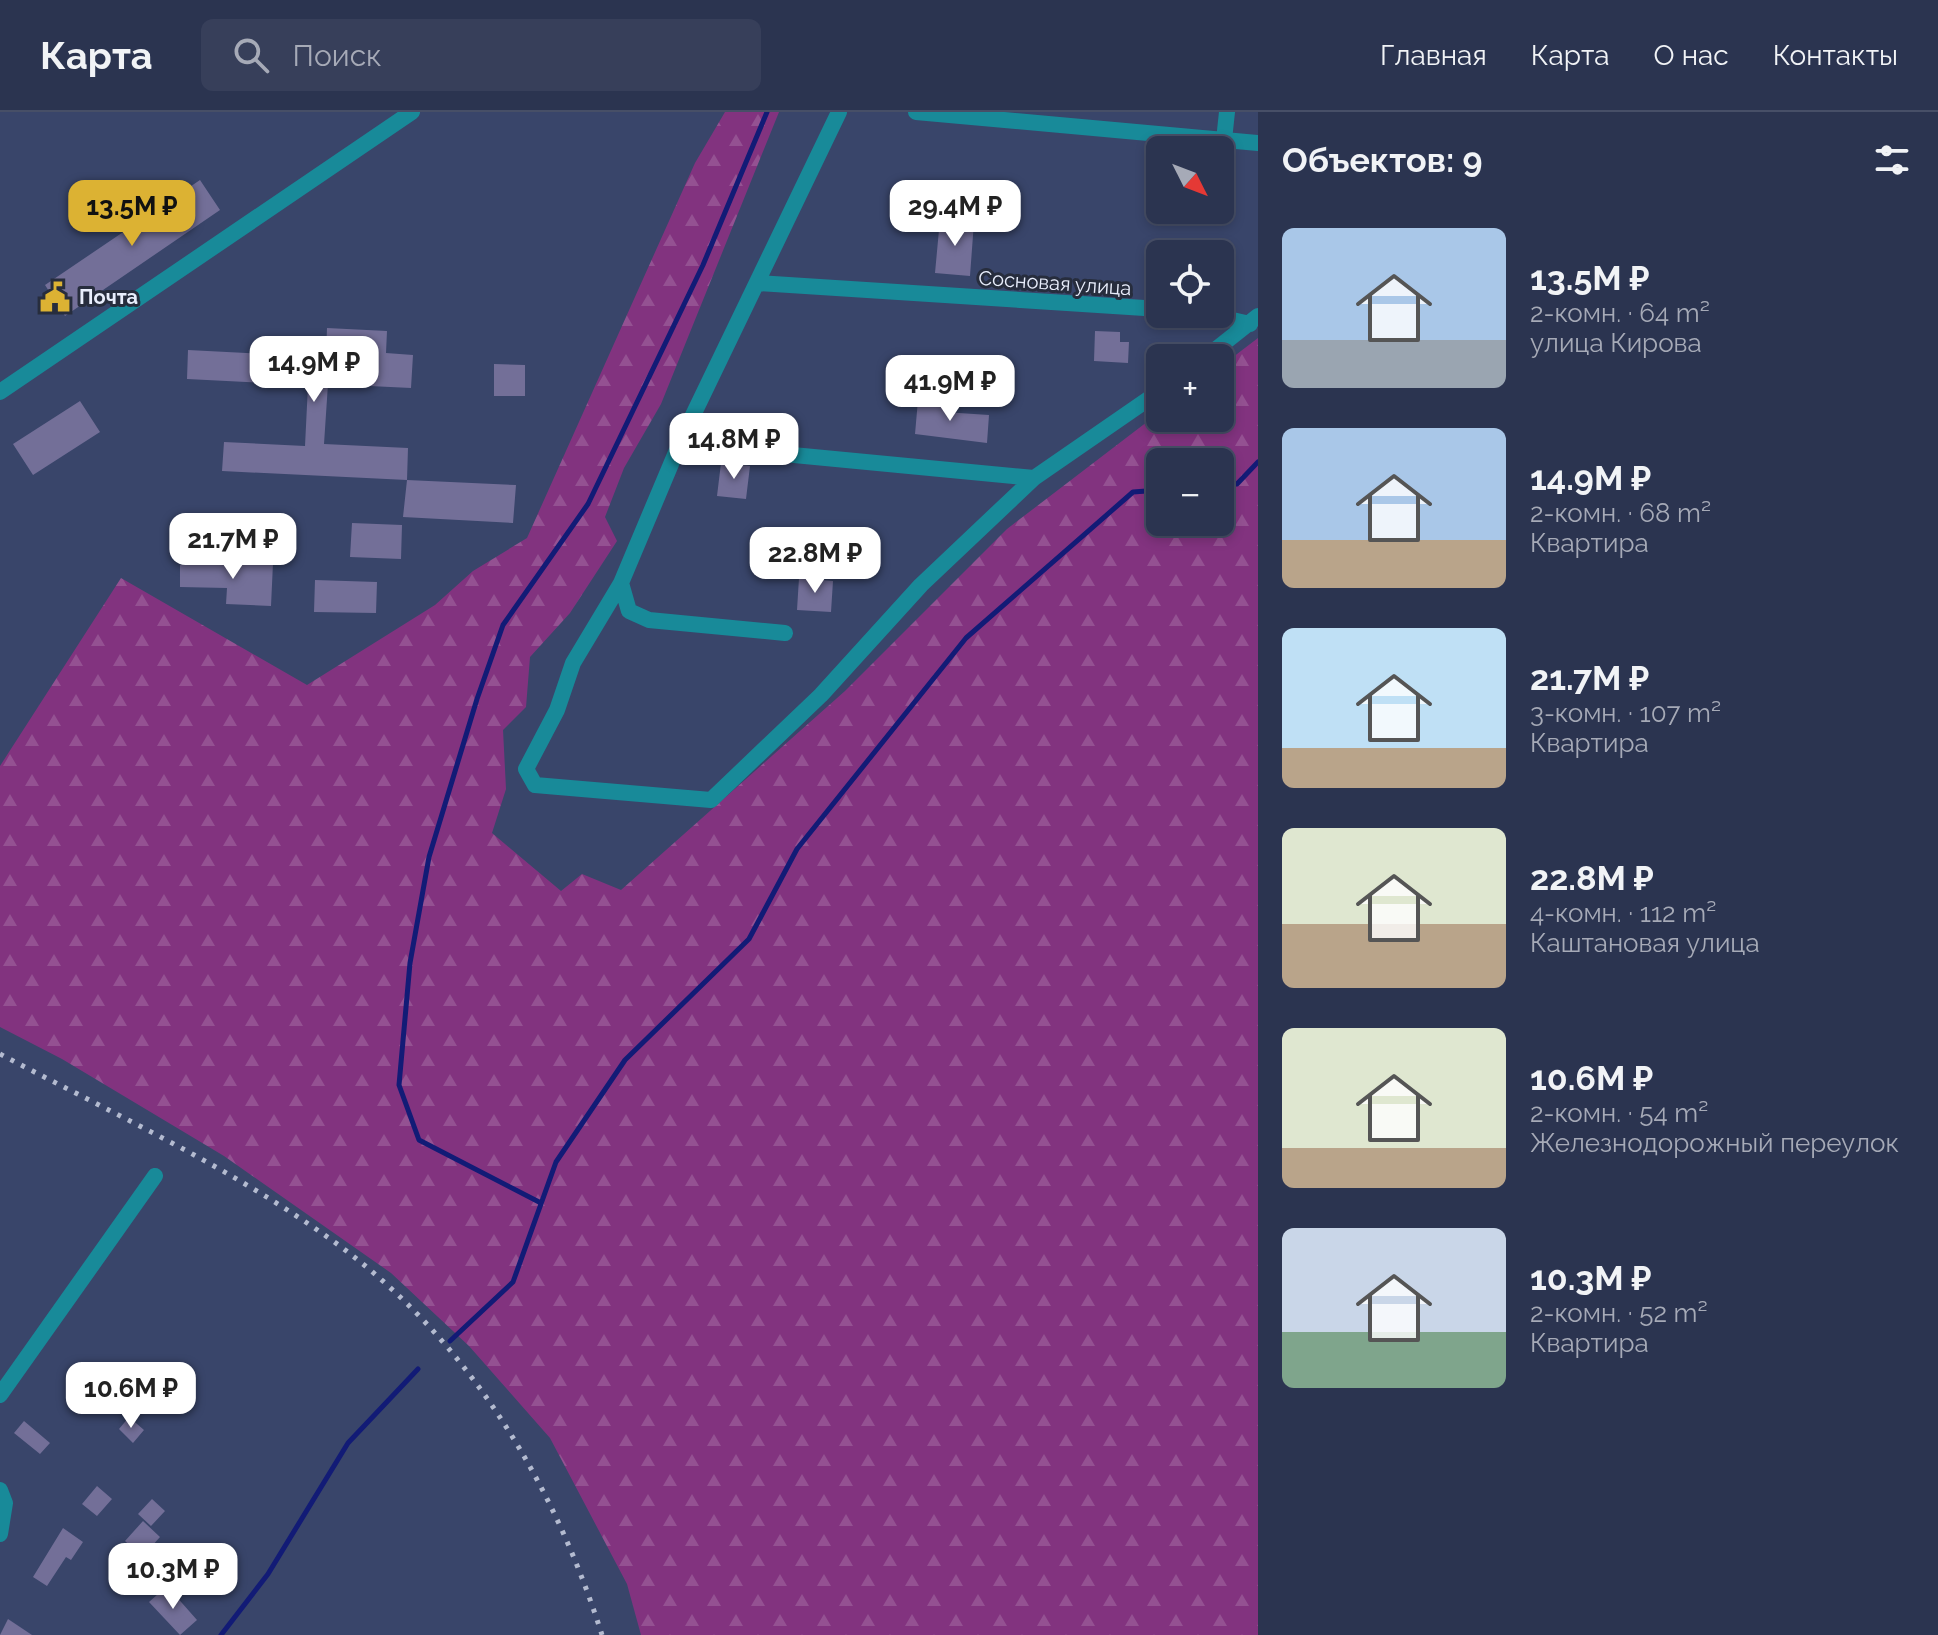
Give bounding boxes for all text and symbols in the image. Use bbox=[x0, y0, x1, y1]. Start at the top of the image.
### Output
search box bbox=[201, 19, 761, 91]
text: Карта bbox=[40, 33, 153, 78]
icon: search bbox=[229, 33, 273, 77]
text: Поиск bbox=[293, 38, 382, 73]
text: Главная bbox=[1380, 39, 1487, 72]
text: Карта bbox=[1531, 39, 1610, 72]
text: О нас bbox=[1654, 39, 1729, 72]
text: Контакты bbox=[1773, 39, 1898, 72]
north arrow bbox=[1146, 136, 1234, 224]
map controls bbox=[1146, 136, 1234, 536]
icon: filters bbox=[1870, 138, 1914, 182]
text: Объектов: 9 bbox=[1282, 140, 1483, 180]
pin: 13.5M ₽ bbox=[58, 180, 206, 248]
pin: 29.4M ₽ bbox=[881, 180, 1029, 248]
text: 13.5M ₽ bbox=[86, 191, 178, 221]
text: 29.4M ₽ bbox=[908, 191, 1002, 221]
button: locate bbox=[1146, 240, 1234, 328]
text: 13.5M ₽ bbox=[1530, 258, 1650, 298]
icon: home bbox=[1346, 260, 1442, 356]
street label: Сосновая улица bbox=[978, 266, 1132, 300]
public building icon: Почта bbox=[38, 280, 72, 314]
place label: Почта bbox=[79, 285, 138, 309]
text: 2-комн. · 64 m² bbox=[1530, 298, 1710, 328]
text: улица Кирова bbox=[1530, 328, 1702, 358]
pin: 14.9M ₽ bbox=[240, 336, 388, 404]
button: + bbox=[1146, 344, 1234, 432]
text: 14.9M ₽ bbox=[268, 347, 360, 377]
pin: 41.9M ₽ bbox=[876, 355, 1024, 423]
text: 41.9M ₽ bbox=[904, 366, 996, 396]
pin: 14.8M ₽ bbox=[660, 413, 808, 481]
text: 14.8M ₽ bbox=[687, 424, 781, 454]
button: − bbox=[1146, 448, 1234, 536]
text: 14.9M ₽ bbox=[1530, 458, 1651, 498]
icon: home bbox=[1346, 460, 1442, 556]
text: 2-комн. · 68 m² bbox=[1530, 498, 1711, 528]
pin: 21.7M ₽ bbox=[159, 513, 307, 581]
text: 21.7M ₽ bbox=[187, 524, 279, 554]
pin: 22.8M ₽ bbox=[741, 527, 889, 595]
text: Квартира bbox=[1530, 528, 1649, 558]
text: 22.8M ₽ bbox=[768, 538, 862, 568]
text: 21.7M ₽ bbox=[1530, 658, 1649, 698]
icon: home bbox=[1346, 660, 1442, 756]
text: 3-комн. · 107 m² bbox=[1530, 698, 1721, 728]
text: Квартира bbox=[1530, 728, 1649, 758]
text: 22.8M ₽ bbox=[1530, 858, 1654, 898]
icon: home bbox=[1346, 860, 1442, 956]
text: 4-комн. · 112 m² bbox=[1530, 898, 1716, 928]
text: Каштановая улица bbox=[1530, 928, 1760, 958]
text: 10.6M ₽ bbox=[1530, 1058, 1653, 1098]
icon: home bbox=[1346, 1060, 1442, 1156]
text: 2-комн. · 54 m² bbox=[1530, 1098, 1708, 1128]
text: Железнодорожный переулок bbox=[1530, 1128, 1899, 1158]
text: 10.3M ₽ bbox=[1530, 1258, 1652, 1298]
icon: home bbox=[1346, 1260, 1442, 1356]
text: 2-комн. · 52 m² bbox=[1530, 1298, 1708, 1328]
text: Квартира bbox=[1530, 1328, 1649, 1358]
pin: 10.6M ₽ bbox=[57, 1362, 205, 1430]
text: 10.6M ₽ bbox=[84, 1373, 178, 1403]
pin: 10.3M ₽ bbox=[99, 1543, 247, 1611]
text: 10.3M ₽ bbox=[126, 1554, 220, 1584]

